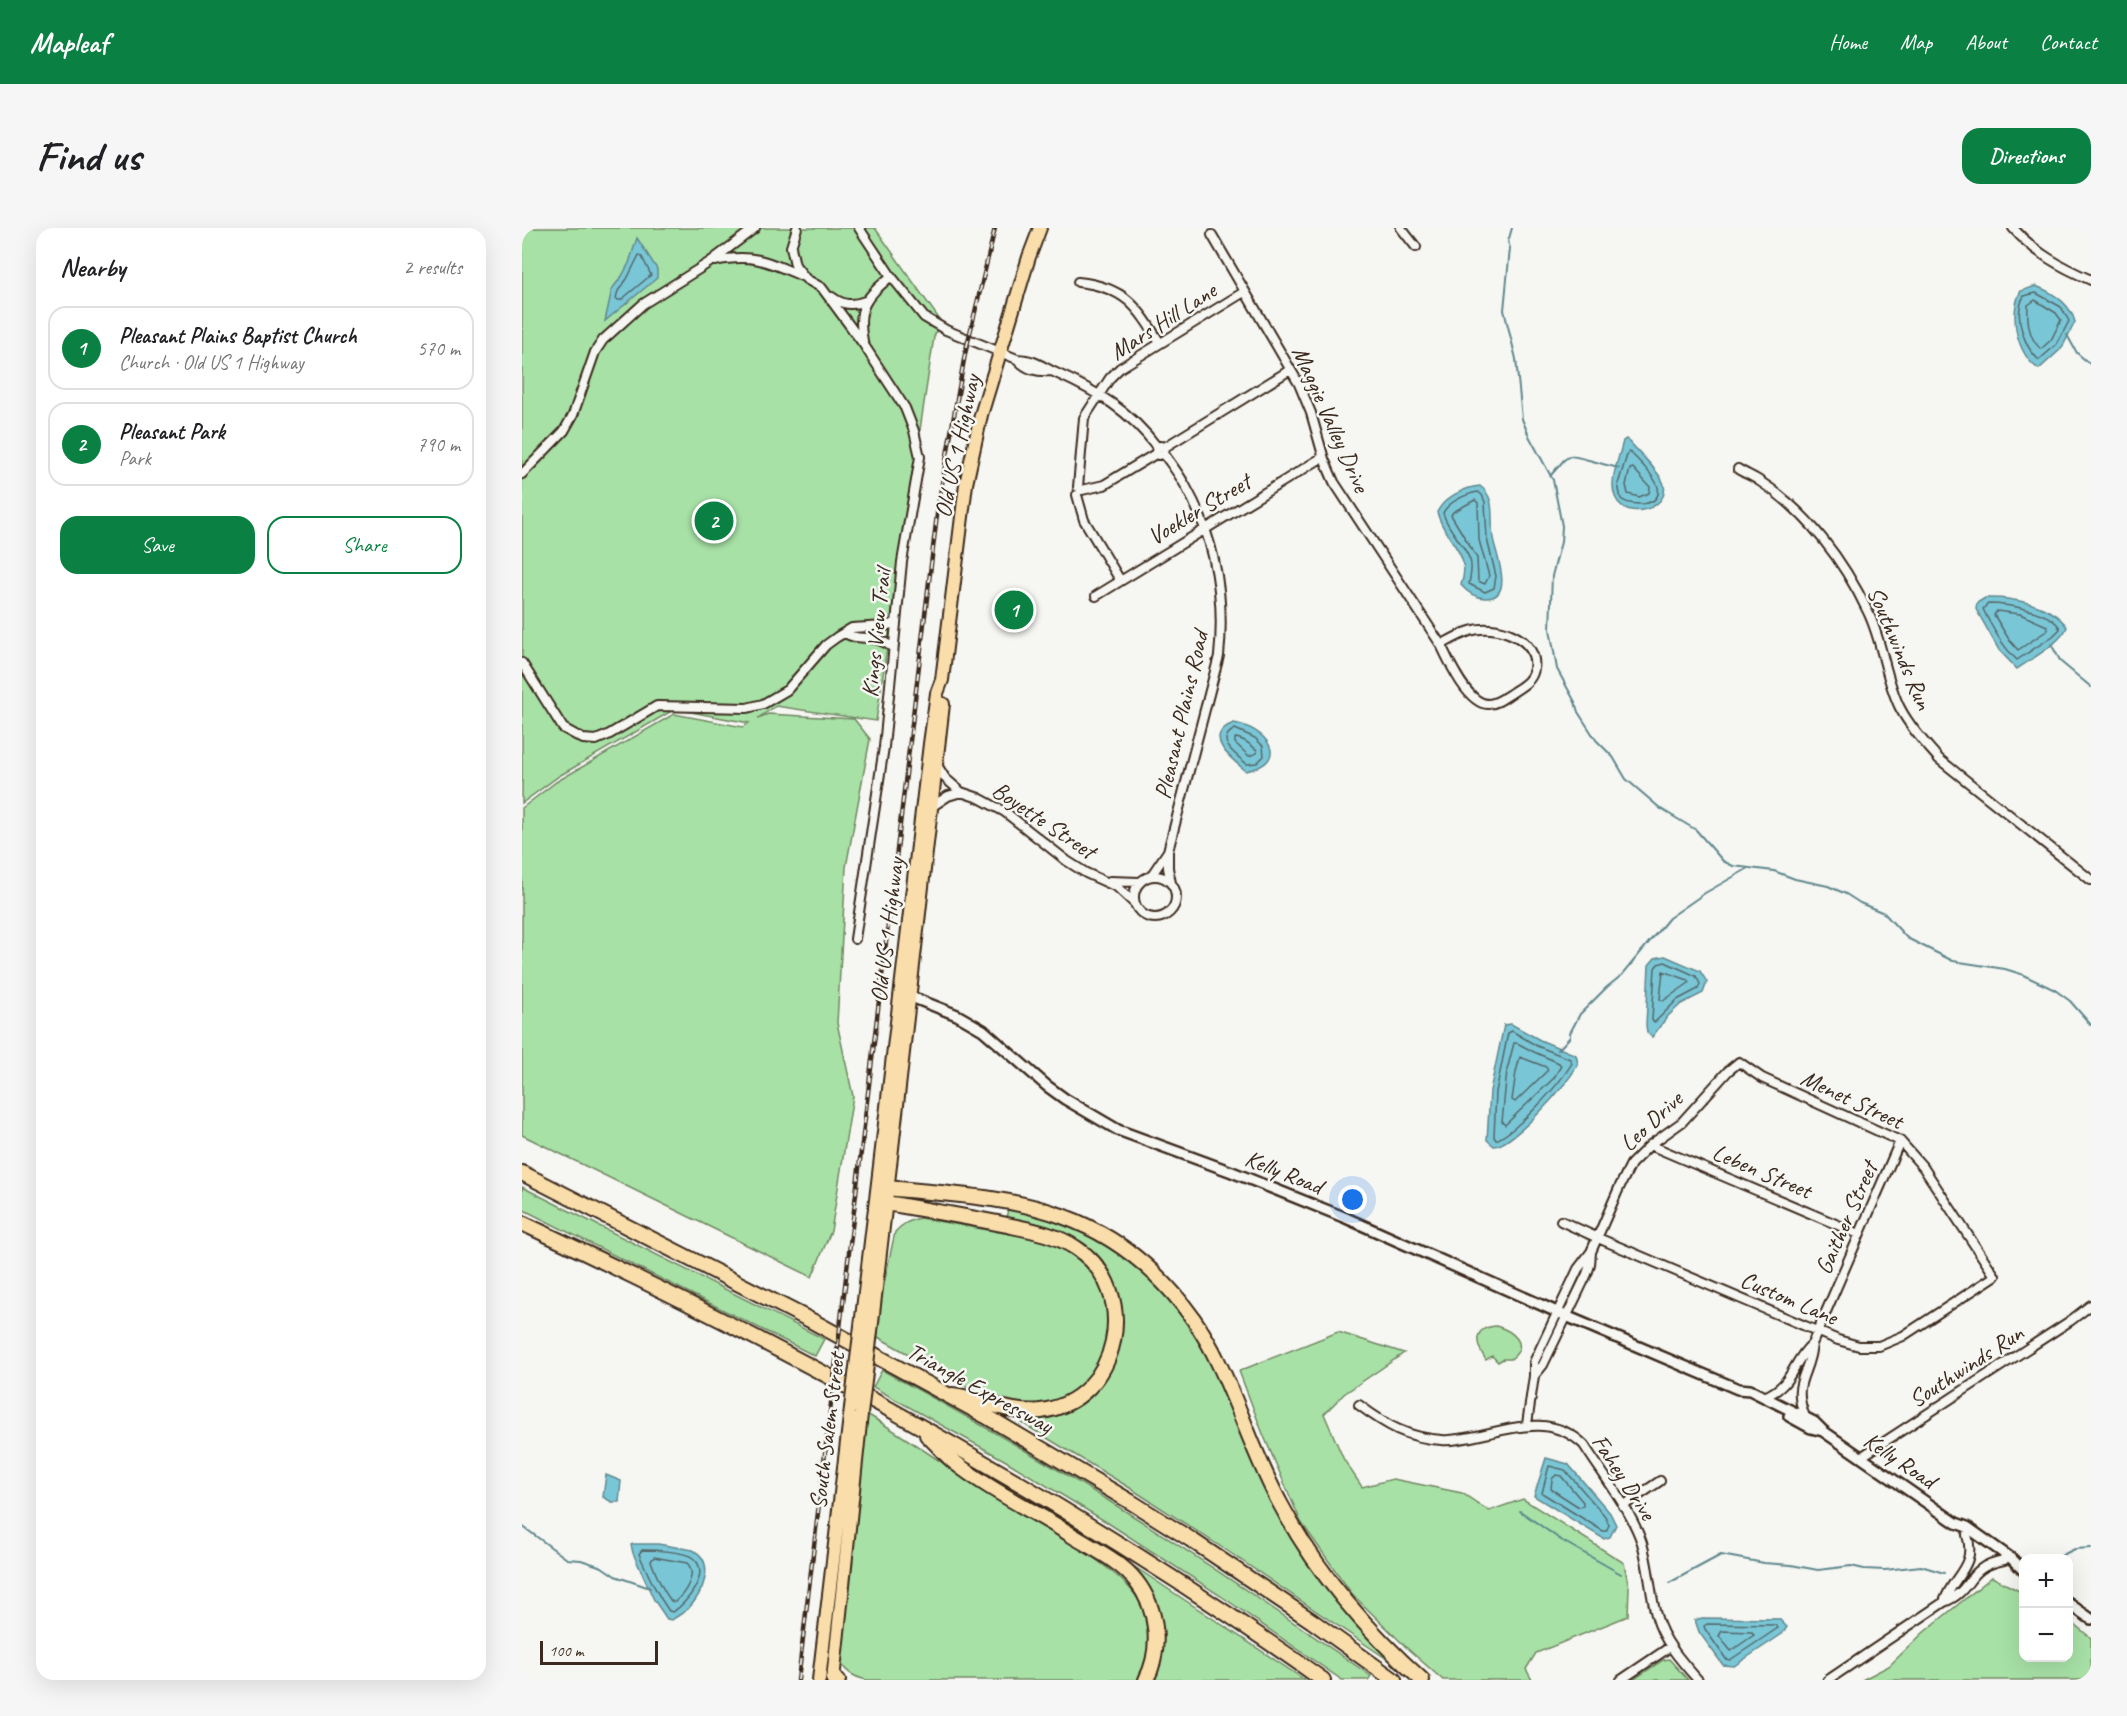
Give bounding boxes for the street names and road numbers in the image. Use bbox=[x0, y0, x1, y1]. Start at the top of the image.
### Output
street label: Mars Hill Lane bbox=[1104, 274, 1224, 367]
street label: Maggie Valley Drive bbox=[1285, 341, 1377, 499]
street label: Old US 1 Highway bbox=[927, 370, 987, 520]
street label: Voekler Street bbox=[1142, 465, 1258, 551]
street label: Kings View Trail bbox=[854, 563, 898, 699]
street label: Southwinds Run bbox=[1861, 582, 1940, 715]
street label: Pleasant Plains Road bbox=[1147, 625, 1216, 802]
street label: Boyette Street bbox=[987, 774, 1104, 867]
street label: Old US 1 Highway bbox=[863, 854, 911, 1004]
street label: Menet Street bbox=[1796, 1062, 1910, 1137]
street label: Leo Drive bbox=[1613, 1083, 1690, 1158]
street label: Leben Street bbox=[1708, 1137, 1818, 1206]
street label: Kelly Road bbox=[1241, 1143, 1330, 1202]
street label: Gaither Street bbox=[1808, 1154, 1885, 1279]
street label: Custom Lane bbox=[1736, 1264, 1844, 1333]
street label: Southwinds Run bbox=[1903, 1317, 2030, 1414]
street label: Triangle Expressway bbox=[902, 1336, 1060, 1441]
street label: South Salem Street bbox=[803, 1349, 852, 1511]
street label: Kelly Road bbox=[1858, 1425, 1945, 1497]
street label: Fahey Drive bbox=[1585, 1428, 1664, 1527]

